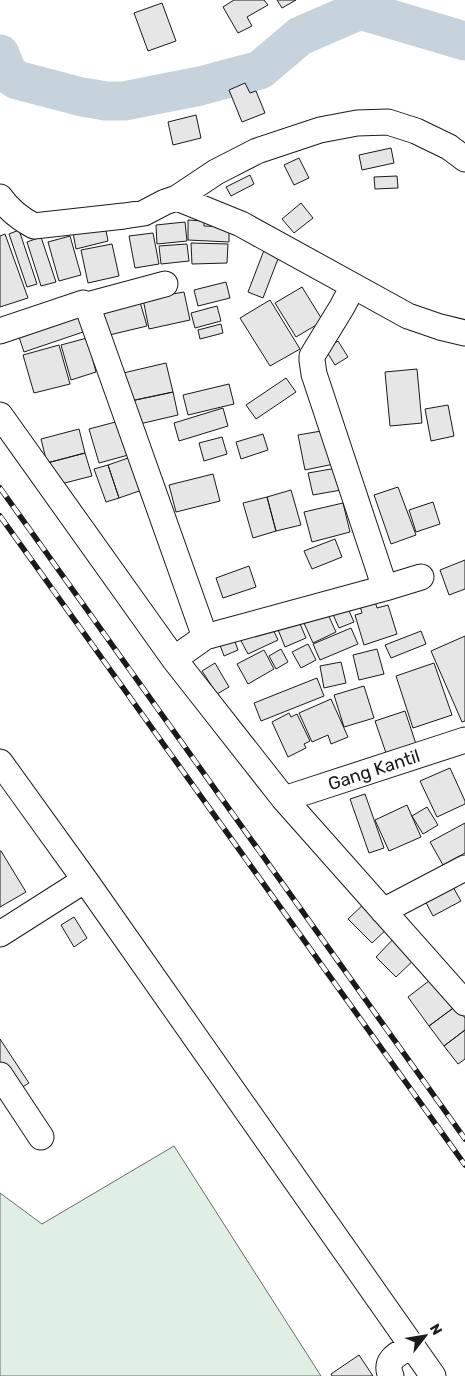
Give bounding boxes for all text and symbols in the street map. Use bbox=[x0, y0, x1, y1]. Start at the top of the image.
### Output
street label: Gang Kantil bbox=[325, 745, 423, 795]
north arrow bbox=[400, 1311, 450, 1361]
text: N bbox=[426, 1321, 446, 1338]

